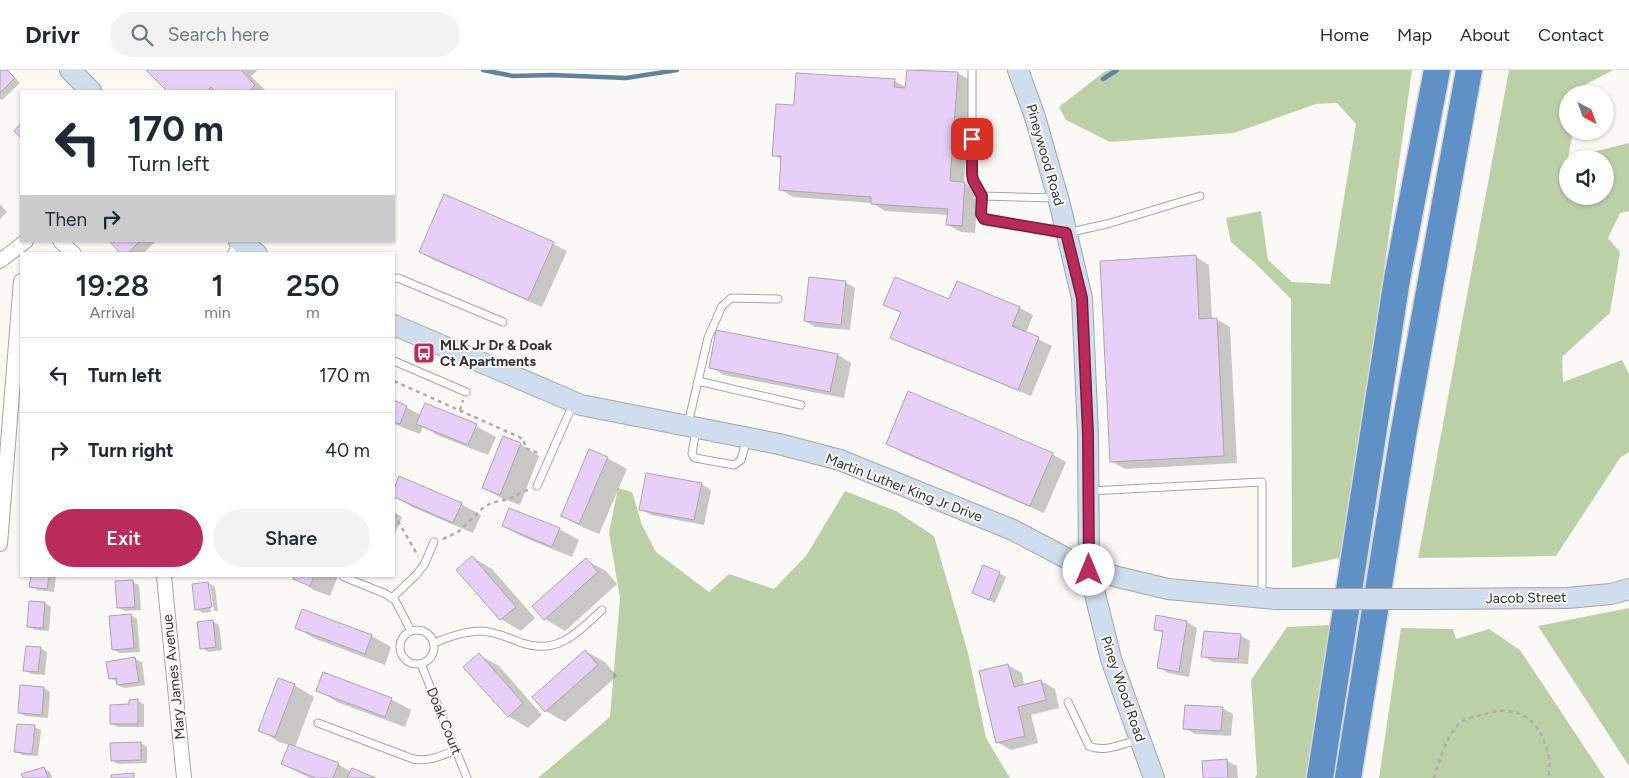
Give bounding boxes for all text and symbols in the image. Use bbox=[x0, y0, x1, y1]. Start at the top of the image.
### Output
search box bbox=[110, 12, 460, 57]
text: Drivr bbox=[25, 20, 80, 49]
icon: search bbox=[128, 21, 156, 49]
text: Search here bbox=[168, 23, 269, 46]
text: Home bbox=[1320, 24, 1369, 46]
text: Map bbox=[1397, 24, 1432, 46]
text: About bbox=[1460, 24, 1510, 46]
text: Contact bbox=[1538, 24, 1604, 46]
north arrow bbox=[1559, 85, 1614, 140]
map controls bbox=[1559, 85, 1614, 205]
street label: Pineywood Road bbox=[1022, 102, 1068, 208]
text: 170 m bbox=[128, 108, 224, 150]
icon: left bbox=[45, 110, 110, 175]
pin bbox=[951, 118, 993, 160]
icon: arrive bbox=[958, 125, 986, 153]
text: Turn left bbox=[128, 150, 210, 177]
button: sound bbox=[1559, 150, 1614, 205]
icon: right bbox=[97, 205, 125, 233]
text: Then bbox=[45, 208, 87, 231]
text: 19:28 bbox=[75, 267, 149, 304]
text: 1 bbox=[211, 267, 224, 304]
text: 250 bbox=[286, 267, 340, 304]
text: Arrival bbox=[90, 303, 135, 322]
text: min bbox=[204, 303, 231, 322]
text: m bbox=[306, 303, 320, 322]
place label: MLK Jr Dr & Doak Ct Apartments bbox=[440, 337, 553, 370]
bus stop icon: MLK Jr Dr & Doak Ct Apartments bbox=[412, 341, 436, 365]
icon: left bbox=[45, 361, 73, 389]
text: Turn left bbox=[88, 364, 162, 387]
text: 170 m bbox=[319, 364, 370, 387]
icon: right bbox=[45, 436, 73, 464]
text: Turn right bbox=[88, 439, 174, 462]
text: 40 m bbox=[325, 439, 370, 462]
street label: Martin Luther King Jr Drive bbox=[823, 450, 985, 526]
button: Exit bbox=[45, 509, 203, 567]
button: Share bbox=[213, 509, 370, 567]
position arrow bbox=[1062, 543, 1114, 595]
street label: Jacob Street bbox=[1485, 589, 1567, 607]
street label: Mary James Avenue bbox=[159, 613, 189, 740]
street label: Piney Wood Road bbox=[1097, 634, 1149, 744]
street label: Doak Court bbox=[423, 685, 465, 757]

